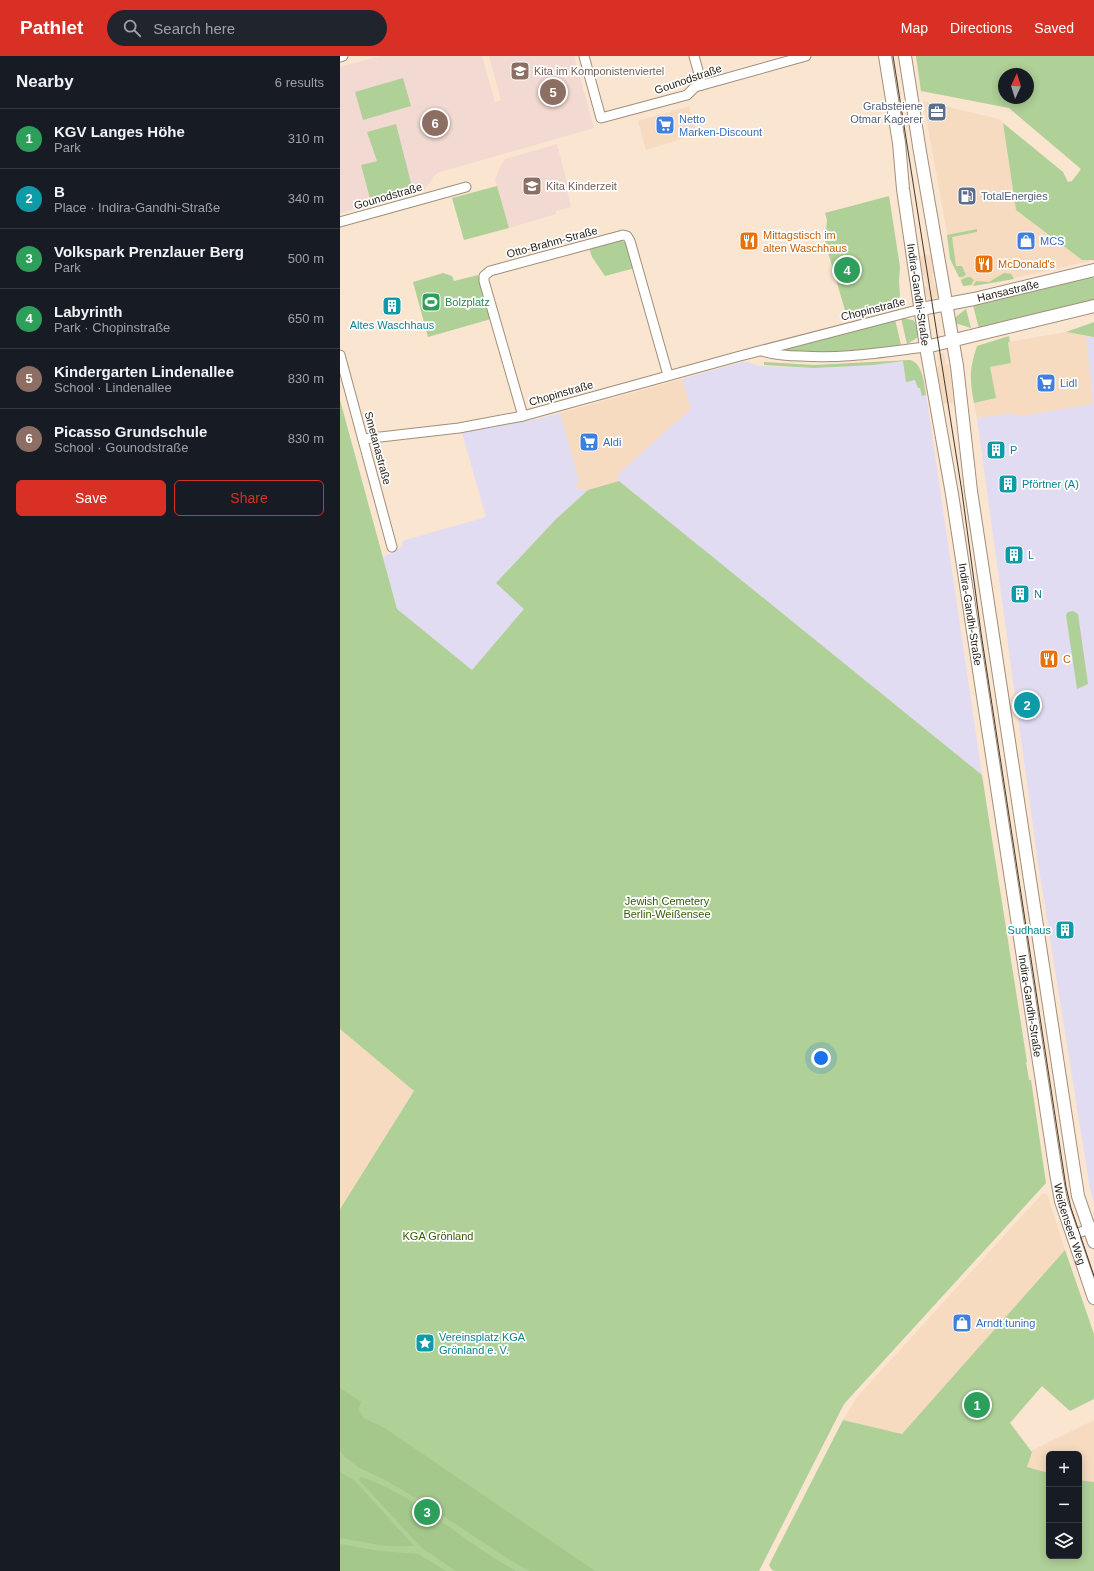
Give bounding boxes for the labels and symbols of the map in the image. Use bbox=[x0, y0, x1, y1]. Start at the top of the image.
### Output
school or university icon: Kita im Komponistenviertel bbox=[509, 60, 531, 82]
street label: Gounodstraße bbox=[653, 62, 723, 96]
place label: Kita im Komponistenviertel bbox=[534, 65, 664, 77]
north arrow bbox=[998, 68, 1034, 104]
pin: 5 bbox=[540, 77, 566, 107]
place label: Grabsteiene Otmar Kagerer bbox=[850, 100, 923, 125]
office icon: Grabsteiene Otmar Kagerer bbox=[926, 101, 948, 123]
pin: 6 bbox=[422, 108, 448, 138]
place label: Netto Marken-Discount bbox=[679, 113, 762, 138]
supermarket icon: Netto Marken-Discount bbox=[654, 114, 676, 136]
school or university icon: Kita Kinderzeit bbox=[521, 175, 543, 197]
place label: Kita Kinderzeit bbox=[546, 180, 617, 192]
street label: Gounodstraße bbox=[353, 181, 423, 211]
fuel station icon: TotalEnergies bbox=[956, 185, 978, 207]
place label: TotalEnergies bbox=[981, 190, 1048, 202]
street label: Otto-Brahm-Straße bbox=[505, 224, 599, 260]
place label: Mittagstisch im alten Waschhaus bbox=[763, 229, 847, 254]
restaurant icon: Mittagstisch im alten Waschhaus bbox=[738, 230, 760, 252]
shop icon: MCS bbox=[1015, 230, 1037, 252]
place label: MCS bbox=[1040, 235, 1064, 247]
street label: Indira-Gandhi-Straße bbox=[905, 243, 932, 347]
restaurant icon: McDonald's bbox=[973, 253, 995, 275]
pin: 4 bbox=[834, 255, 860, 285]
place label: McDonald's bbox=[998, 258, 1056, 270]
street label: Hansastraße bbox=[976, 278, 1040, 304]
sports icon: Bolzplatz bbox=[420, 291, 442, 313]
building icon: Altes Waschhaus bbox=[381, 295, 403, 317]
street label: Chopinstraße bbox=[840, 295, 906, 323]
place label: Bolzplatz bbox=[445, 296, 490, 308]
place label: Altes Waschhaus bbox=[350, 319, 435, 331]
supermarket icon: Lidl bbox=[1035, 372, 1057, 394]
place label: Lidl bbox=[1060, 377, 1077, 389]
street label: Chopinstraße bbox=[528, 378, 594, 408]
street label: Smetanastraße bbox=[362, 410, 394, 486]
supermarket icon: Aldi bbox=[578, 431, 600, 453]
place label: Aldi bbox=[603, 436, 621, 448]
building icon: P bbox=[985, 439, 1007, 461]
place label: P bbox=[1010, 444, 1017, 456]
building icon: Pförtner (A) bbox=[997, 473, 1019, 495]
place label: Pförtner (A) bbox=[1022, 478, 1079, 490]
building icon: L bbox=[1003, 544, 1025, 566]
place label: L bbox=[1028, 549, 1034, 561]
street label: Indira-Gandhi-Straße bbox=[957, 562, 984, 666]
building icon: N bbox=[1009, 583, 1031, 605]
place label: N bbox=[1034, 588, 1042, 600]
restaurant icon: C bbox=[1038, 648, 1060, 670]
place label: C bbox=[1063, 653, 1071, 665]
pin: 2 bbox=[1014, 690, 1040, 720]
park label: Jewish Cemetery Berlin-Weißensee bbox=[623, 895, 711, 920]
building icon: Sudhaus bbox=[1054, 919, 1076, 941]
place label: Sudhaus bbox=[1008, 924, 1051, 936]
street label: Indira-Gandhi-Straße bbox=[1017, 954, 1044, 1058]
your location bbox=[811, 1048, 831, 1068]
street label: Weißenseer Weg bbox=[1052, 1182, 1088, 1266]
park label: KGA Grönland bbox=[403, 1230, 473, 1242]
shop icon: Arndt tuning bbox=[951, 1312, 973, 1334]
place label: Arndt tuning bbox=[976, 1317, 1035, 1329]
place label: Vereinsplatz KGA Grönland e. V. bbox=[439, 1331, 526, 1356]
place icon: Vereinsplatz KGA Grönland e. V. bbox=[414, 1332, 436, 1354]
pin: 1 bbox=[964, 1390, 990, 1420]
pin: 3 bbox=[414, 1497, 440, 1527]

